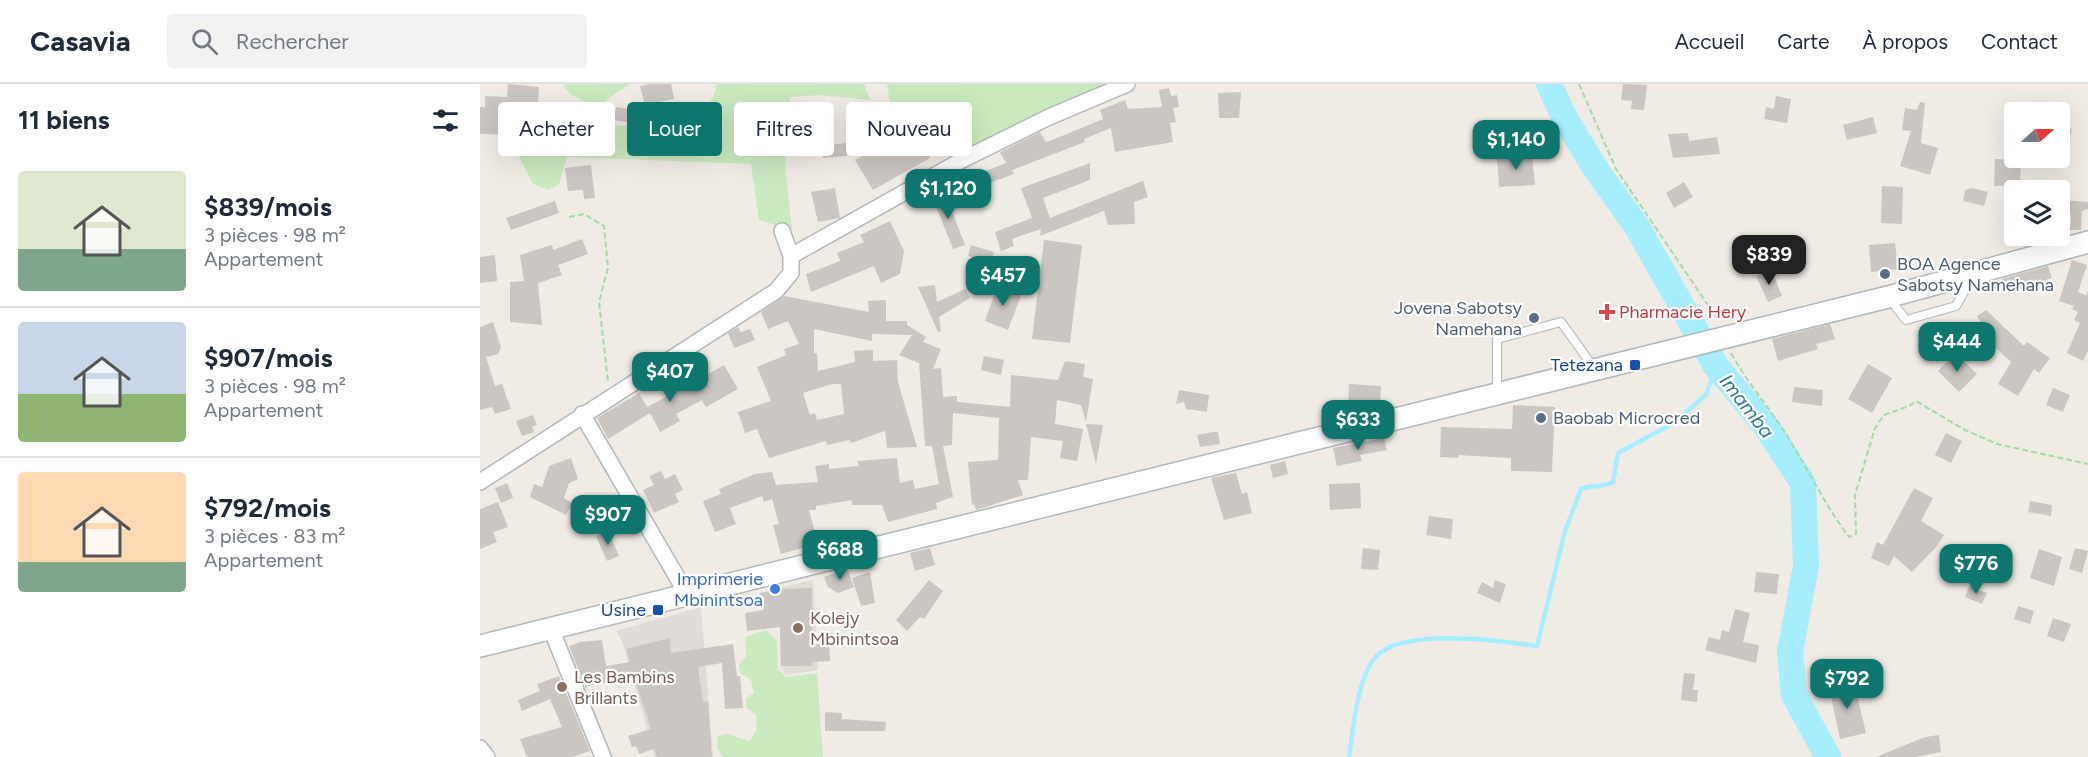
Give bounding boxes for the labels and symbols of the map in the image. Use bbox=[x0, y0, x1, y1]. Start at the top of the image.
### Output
north arrow bbox=[2004, 102, 2070, 168]
pin: $1,140 bbox=[1467, 120, 1565, 171]
pin: $1,120 bbox=[899, 169, 997, 220]
pin: $839 bbox=[1733, 235, 1805, 286]
place label: BOA Agence Sabotsy Namehana bbox=[1897, 253, 2054, 296]
pin: $457 bbox=[967, 256, 1039, 307]
marker: BOA Agence Sabotsy Namehana bbox=[1878, 267, 1892, 281]
place label: Jovena Sabotsy Namehana bbox=[1394, 297, 1523, 340]
place label: Pharmacie Hery bbox=[1619, 301, 1747, 323]
marker: Pharmacie Hery bbox=[1600, 305, 1614, 319]
marker: Jovena Sabotsy Namehana bbox=[1527, 311, 1541, 325]
pin: $444 bbox=[1921, 322, 1993, 373]
pin: $407 bbox=[634, 352, 706, 403]
place label: Tetezana bbox=[1551, 354, 1623, 376]
marker: Tetezana bbox=[1628, 358, 1642, 372]
water label: Imamba bbox=[1715, 369, 1780, 443]
pin: $633 bbox=[1322, 400, 1394, 451]
place label: Baobab Microcred bbox=[1553, 407, 1700, 429]
marker: Baobab Microcred bbox=[1534, 411, 1548, 425]
pin: $907 bbox=[572, 495, 644, 546]
pin: $688 bbox=[804, 530, 876, 581]
pin: $776 bbox=[1940, 544, 2012, 595]
place label: Imprimerie Mbinintsoa bbox=[674, 568, 763, 611]
marker: Imprimerie Mbinintsoa bbox=[768, 582, 782, 596]
place label: Usine bbox=[601, 599, 646, 621]
marker: Usine bbox=[651, 603, 665, 617]
place label: Kolejy Mbinintsoa bbox=[810, 607, 899, 650]
marker: Kolejy Mbinintsoa bbox=[791, 621, 805, 635]
pin: $792 bbox=[1811, 659, 1883, 710]
place label: Les Bambins Brillants bbox=[574, 666, 675, 709]
marker: Les Bambins Brillants bbox=[555, 680, 569, 694]

